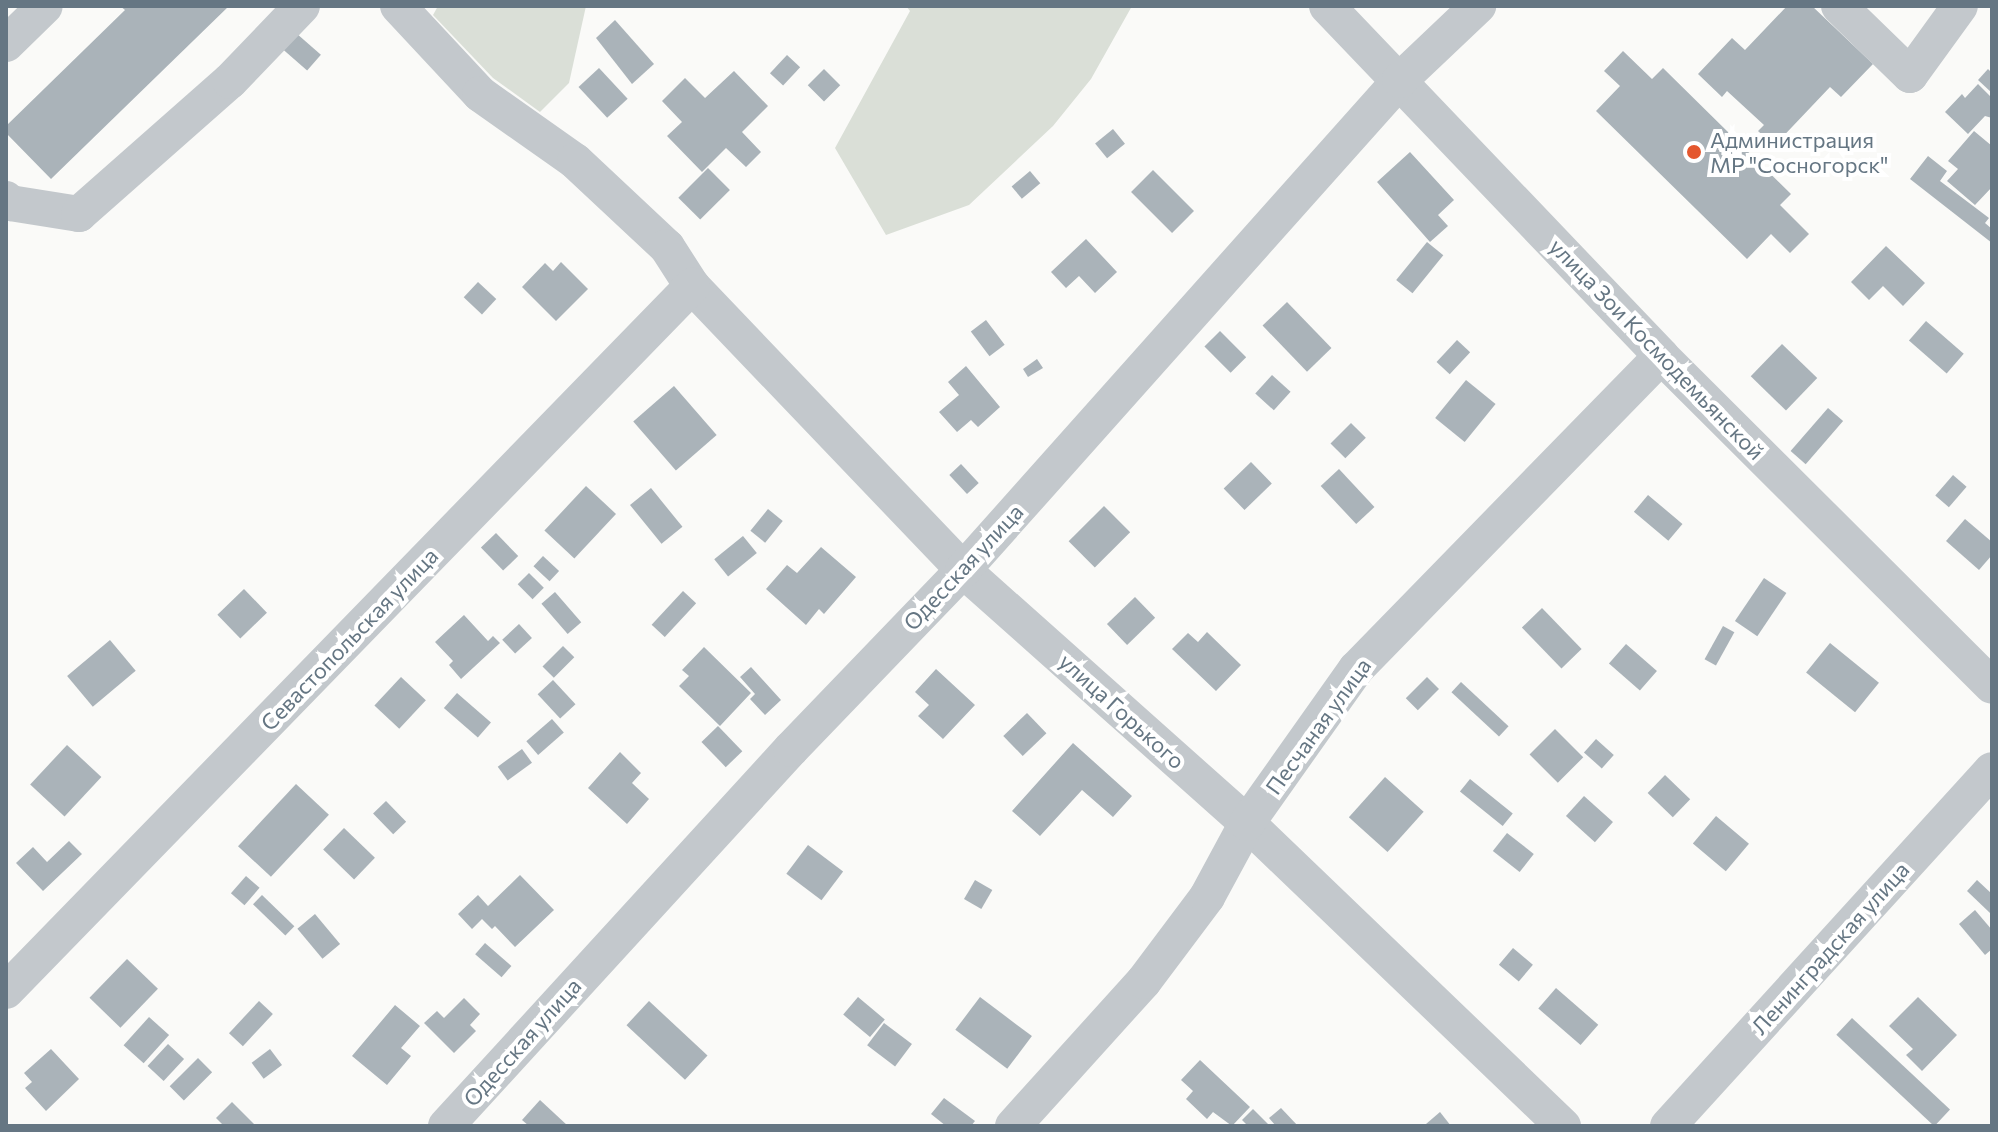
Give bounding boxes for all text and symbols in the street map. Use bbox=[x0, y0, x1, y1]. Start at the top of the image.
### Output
place label: Администрация МР "Сосногорск" bbox=[1710, 126, 1888, 178]
marker: Администрация МР "Сосногорск" bbox=[1685, 143, 1703, 161]
street label: улица Зои Космодемьянской bbox=[1544, 233, 1770, 465]
street label: Одесская улица bbox=[898, 498, 1028, 636]
street label: Севастопольская улица bbox=[255, 542, 443, 736]
street label: улица Горького bbox=[1054, 648, 1190, 774]
street label: Песчаная улица bbox=[1260, 653, 1376, 799]
street label: Ленинградская улица bbox=[1746, 856, 1914, 1040]
street label: Одесская улица bbox=[458, 973, 586, 1111]

